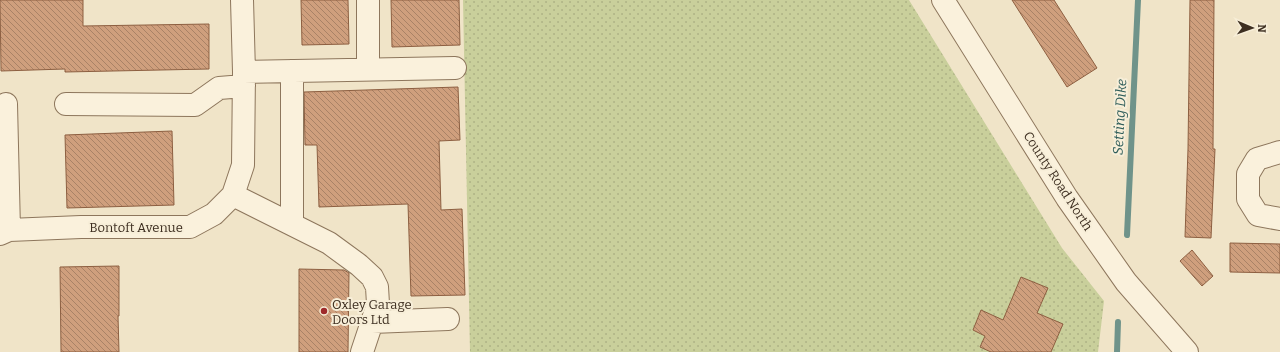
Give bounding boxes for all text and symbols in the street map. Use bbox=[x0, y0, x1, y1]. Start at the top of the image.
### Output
north arrow bbox=[1232, 8, 1272, 48]
text: N bbox=[1255, 24, 1268, 33]
water label: Setting Dike bbox=[1110, 79, 1130, 155]
street label: County Road North bbox=[1020, 129, 1096, 233]
street label: Bontoft Avenue bbox=[89, 220, 183, 235]
place label: Oxley Garage Doors Ltd bbox=[332, 297, 412, 327]
marker: Oxley Garage Doors Ltd bbox=[319, 306, 329, 316]

